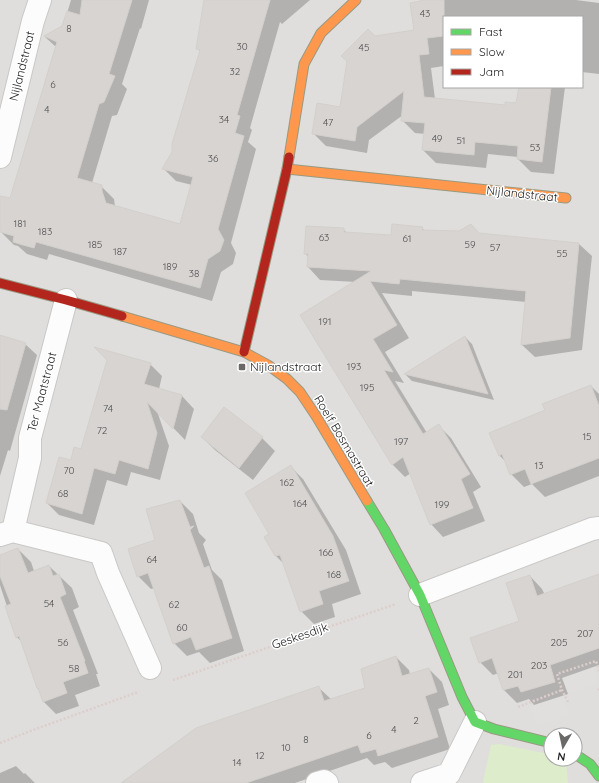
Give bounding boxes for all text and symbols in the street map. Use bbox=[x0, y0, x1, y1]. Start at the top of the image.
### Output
house number: 43 bbox=[420, 7, 430, 20]
legend bbox=[443, 16, 583, 88]
house number: 8 bbox=[66, 22, 72, 35]
text: Fast bbox=[479, 24, 503, 39]
street label: Nijlandstraat bbox=[6, 29, 37, 102]
house number: 30 bbox=[236, 40, 248, 53]
house number: 45 bbox=[359, 41, 369, 54]
text: Slow bbox=[479, 44, 505, 59]
text: Jam bbox=[479, 64, 504, 79]
house number: 32 bbox=[230, 65, 241, 78]
house number: 6 bbox=[50, 78, 56, 91]
house number: 4 bbox=[44, 103, 50, 116]
house number: 34 bbox=[219, 113, 229, 126]
house number: 47 bbox=[323, 116, 333, 129]
house number: 49 bbox=[432, 132, 443, 145]
house number: 51 bbox=[456, 134, 466, 147]
house number: 53 bbox=[530, 141, 540, 154]
house number: 36 bbox=[208, 152, 219, 165]
street label: Nijlandstraat bbox=[486, 182, 558, 205]
house number: 181 bbox=[14, 217, 26, 230]
house number: 183 bbox=[38, 225, 52, 238]
house number: 63 bbox=[319, 231, 329, 244]
house number: 61 bbox=[402, 232, 412, 245]
house number: 185 bbox=[88, 238, 102, 251]
house number: 59 bbox=[464, 238, 476, 251]
house number: 57 bbox=[490, 241, 500, 254]
house number: 187 bbox=[113, 245, 127, 258]
house number: 55 bbox=[557, 247, 567, 260]
house number: 189 bbox=[163, 260, 178, 273]
house number: 38 bbox=[189, 267, 199, 280]
house number: 191 bbox=[318, 315, 332, 328]
street label: Ter Maatstraat bbox=[24, 350, 59, 434]
place label: Nijlandstraat bbox=[250, 359, 322, 374]
house number: 193 bbox=[347, 360, 361, 373]
marker: Nijlandstraat bbox=[237, 362, 247, 372]
house number: 195 bbox=[360, 381, 374, 394]
street label: Roelf Bosmastraat bbox=[311, 392, 378, 489]
house number: 74 bbox=[103, 402, 113, 415]
house number: 72 bbox=[97, 424, 108, 437]
house number: 15 bbox=[582, 430, 592, 443]
house number: 197 bbox=[394, 435, 408, 448]
house number: 13 bbox=[535, 459, 543, 472]
house number: 70 bbox=[63, 464, 75, 477]
house number: 162 bbox=[280, 476, 295, 489]
house number: 68 bbox=[58, 487, 68, 500]
house number: 164 bbox=[293, 497, 307, 510]
house number: 199 bbox=[435, 498, 450, 511]
house number: 166 bbox=[319, 546, 334, 559]
house number: 64 bbox=[147, 553, 157, 566]
house number: 168 bbox=[327, 568, 341, 581]
house number: 54 bbox=[44, 597, 54, 610]
house number: 62 bbox=[169, 598, 180, 611]
street label: Geskesdijk bbox=[270, 619, 330, 652]
house number: 60 bbox=[176, 621, 188, 634]
house number: 207 bbox=[577, 627, 593, 640]
house number: 56 bbox=[58, 636, 69, 649]
house number: 205 bbox=[551, 636, 567, 649]
house number: 203 bbox=[531, 659, 547, 672]
house number: 58 bbox=[69, 662, 79, 675]
house number: 201 bbox=[507, 668, 523, 681]
house number: 2 bbox=[413, 714, 419, 727]
house number: 4 bbox=[391, 723, 397, 736]
north arrow bbox=[543, 727, 583, 767]
house number: 6 bbox=[366, 729, 372, 742]
house number: 8 bbox=[303, 733, 309, 746]
house number: 10 bbox=[281, 741, 291, 754]
house number: 12 bbox=[255, 749, 265, 762]
text: N bbox=[556, 749, 567, 764]
house number: 14 bbox=[233, 756, 241, 769]

